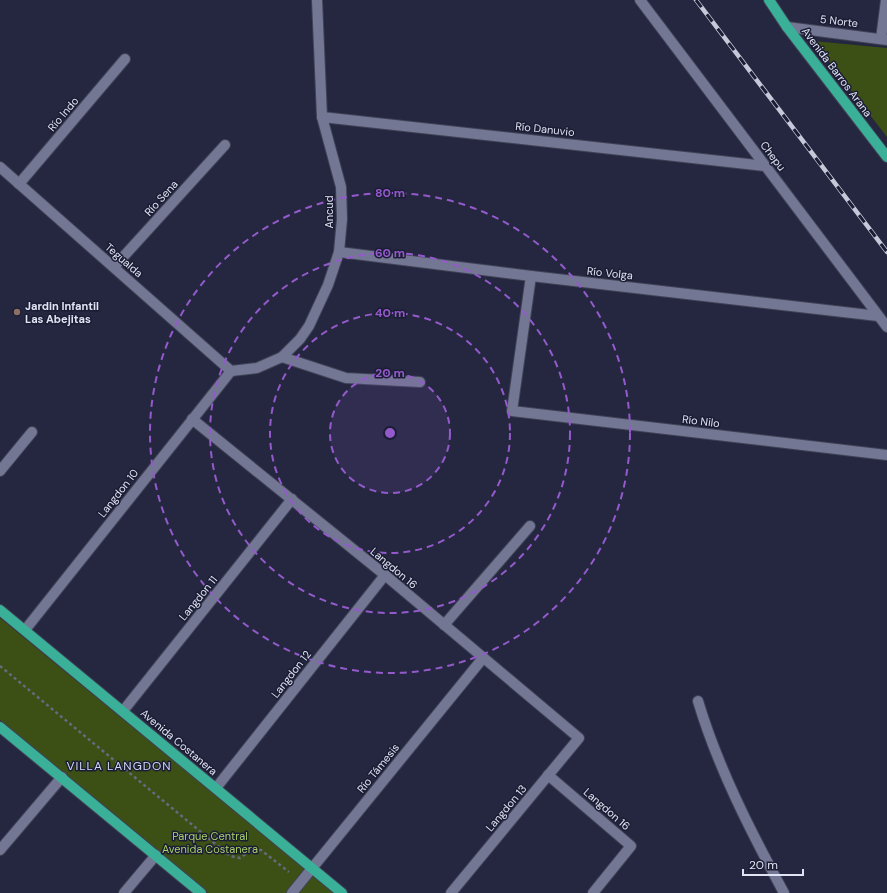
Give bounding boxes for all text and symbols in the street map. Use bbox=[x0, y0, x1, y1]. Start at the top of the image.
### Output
street label: 5 Norte bbox=[819, 12, 859, 30]
street label: Avenida Barros Arana bbox=[799, 24, 875, 120]
street label: Río Indo bbox=[45, 94, 81, 134]
street label: Río Danuvio bbox=[515, 119, 575, 139]
street label: Chepu bbox=[757, 138, 789, 174]
street label: Río Sena bbox=[141, 177, 181, 219]
text: 80 m bbox=[375, 185, 405, 201]
street label: Ancud bbox=[322, 195, 336, 229]
street label: Tegualda bbox=[102, 240, 146, 280]
text: 60 m bbox=[375, 245, 405, 261]
street label: Río Volga bbox=[586, 264, 634, 282]
place label: Jardin Infantil Las Abejitas bbox=[25, 299, 99, 326]
text: 40 m bbox=[375, 305, 405, 321]
marker: Jardin Infantil Las Abejitas bbox=[12, 307, 22, 317]
text: 20 m bbox=[375, 365, 405, 381]
street label: Río Nilo bbox=[681, 412, 721, 430]
centre of rings bbox=[383, 426, 397, 440]
street label: Langdon 10 bbox=[95, 466, 141, 520]
street label: Langdon 16 bbox=[368, 544, 420, 592]
street label: Langdon 11 bbox=[176, 573, 220, 623]
street label: Langdon 12 bbox=[268, 647, 314, 701]
street label: Avenida Costanera bbox=[138, 706, 220, 778]
street label: Río Támesis bbox=[354, 740, 402, 796]
district label: VILLA LANGDON bbox=[66, 758, 172, 774]
street label: Langdon 13 bbox=[482, 782, 530, 834]
street label: Langdon 16 bbox=[581, 785, 633, 833]
park label: Parque Central Avenida Costanera bbox=[162, 829, 258, 856]
scale bar bbox=[743, 851, 803, 877]
text: 20 m bbox=[749, 857, 778, 873]

